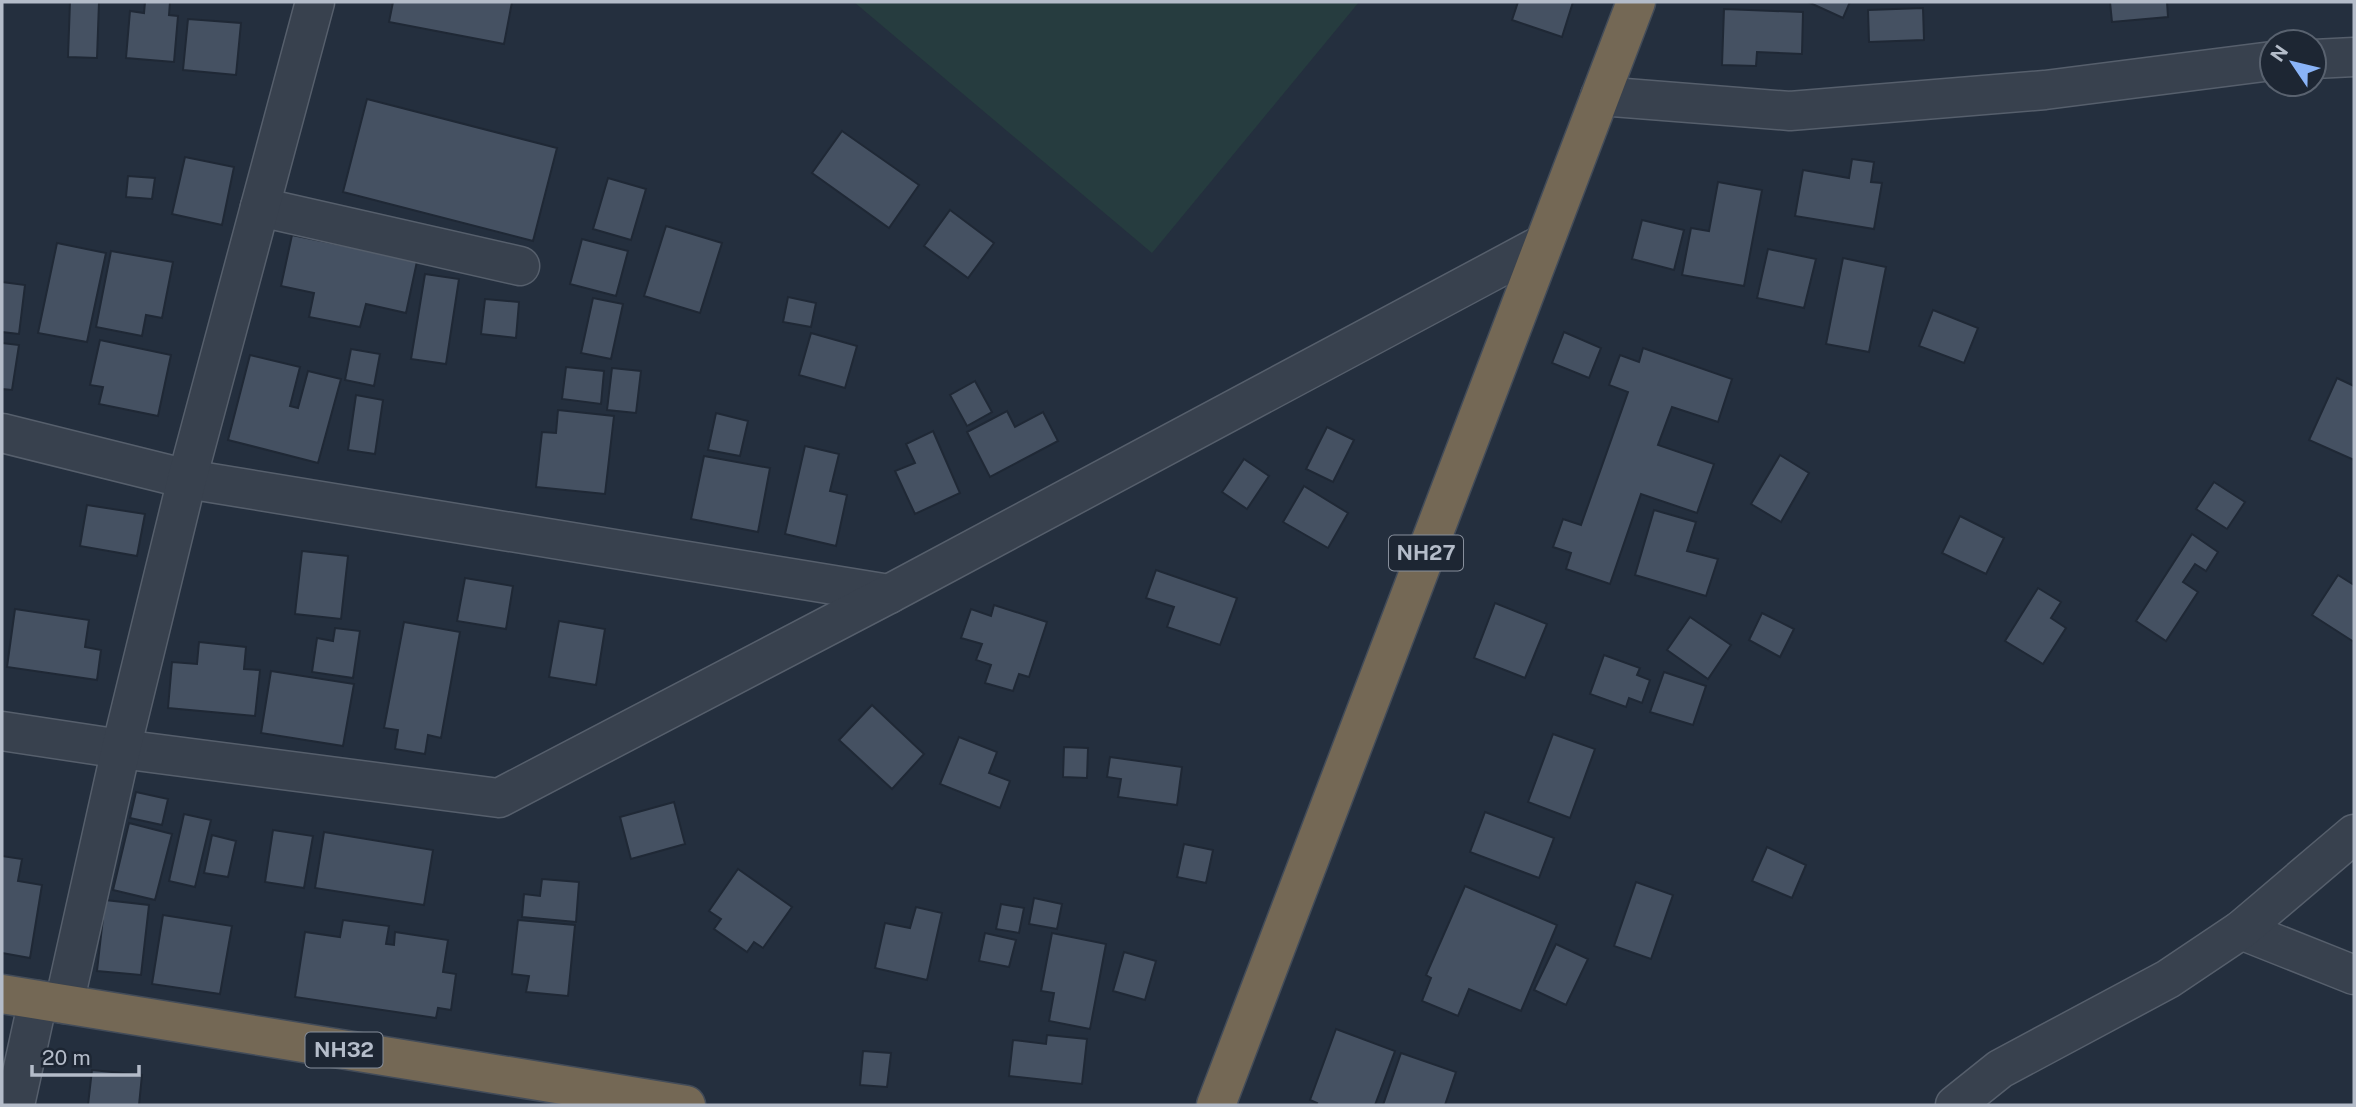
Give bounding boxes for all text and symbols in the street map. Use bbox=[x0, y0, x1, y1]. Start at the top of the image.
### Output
north arrow bbox=[2258, 28, 2328, 98]
text: N bbox=[2266, 41, 2292, 66]
road number: NH27 bbox=[1389, 536, 1463, 570]
road number: NH32 bbox=[306, 1032, 382, 1068]
scale bar bbox=[32, 1034, 138, 1078]
text: 20 m bbox=[42, 1045, 91, 1070]

